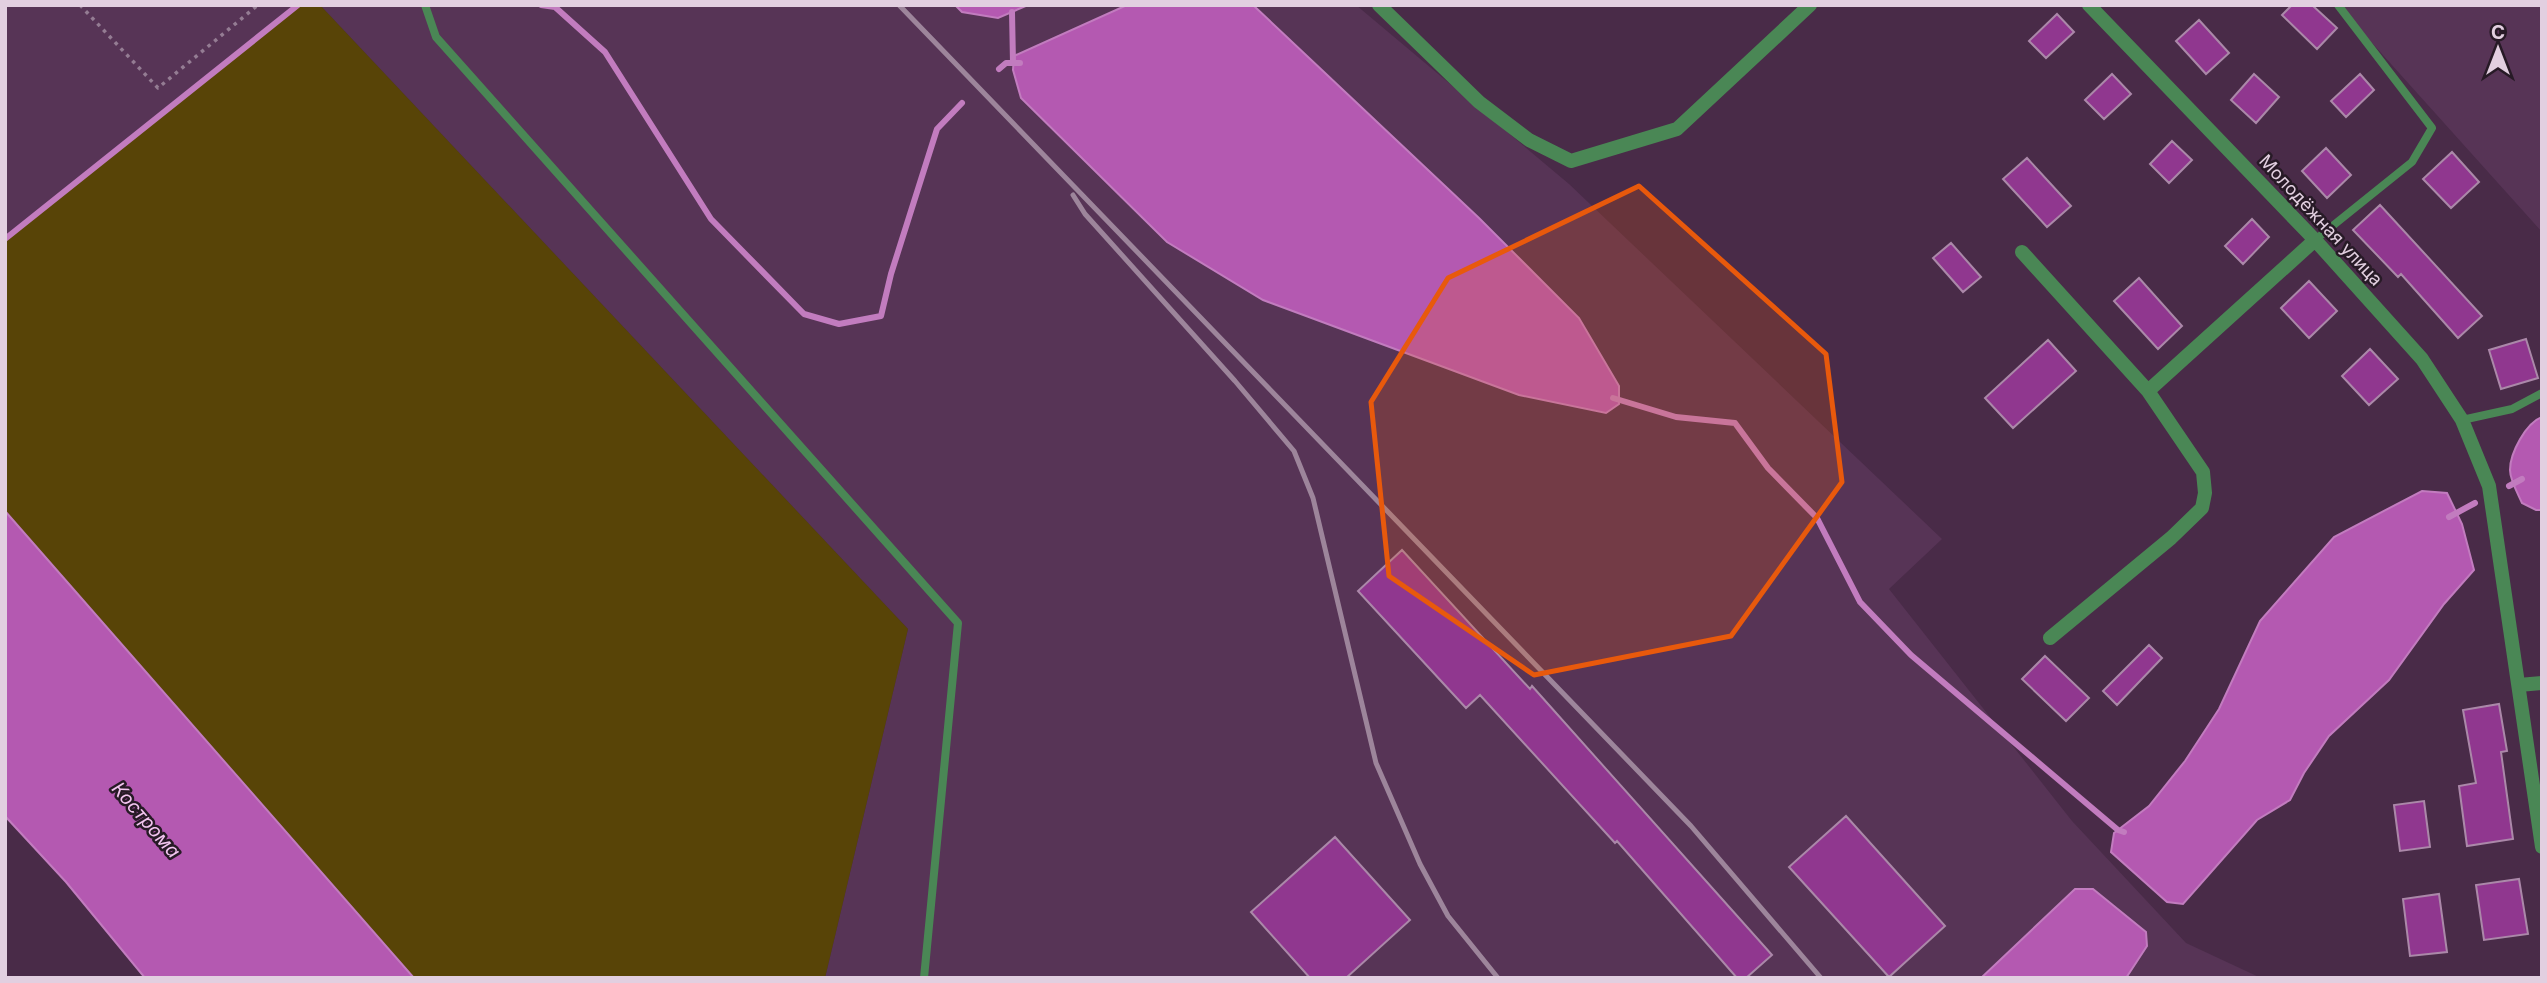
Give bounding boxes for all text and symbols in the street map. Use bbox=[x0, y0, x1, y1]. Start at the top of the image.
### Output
north arrow bbox=[2463, 14, 2533, 84]
text: С bbox=[2491, 21, 2505, 44]
street label: Молодёжная улица bbox=[2255, 150, 2387, 290]
water label: Кострома bbox=[107, 777, 185, 863]

